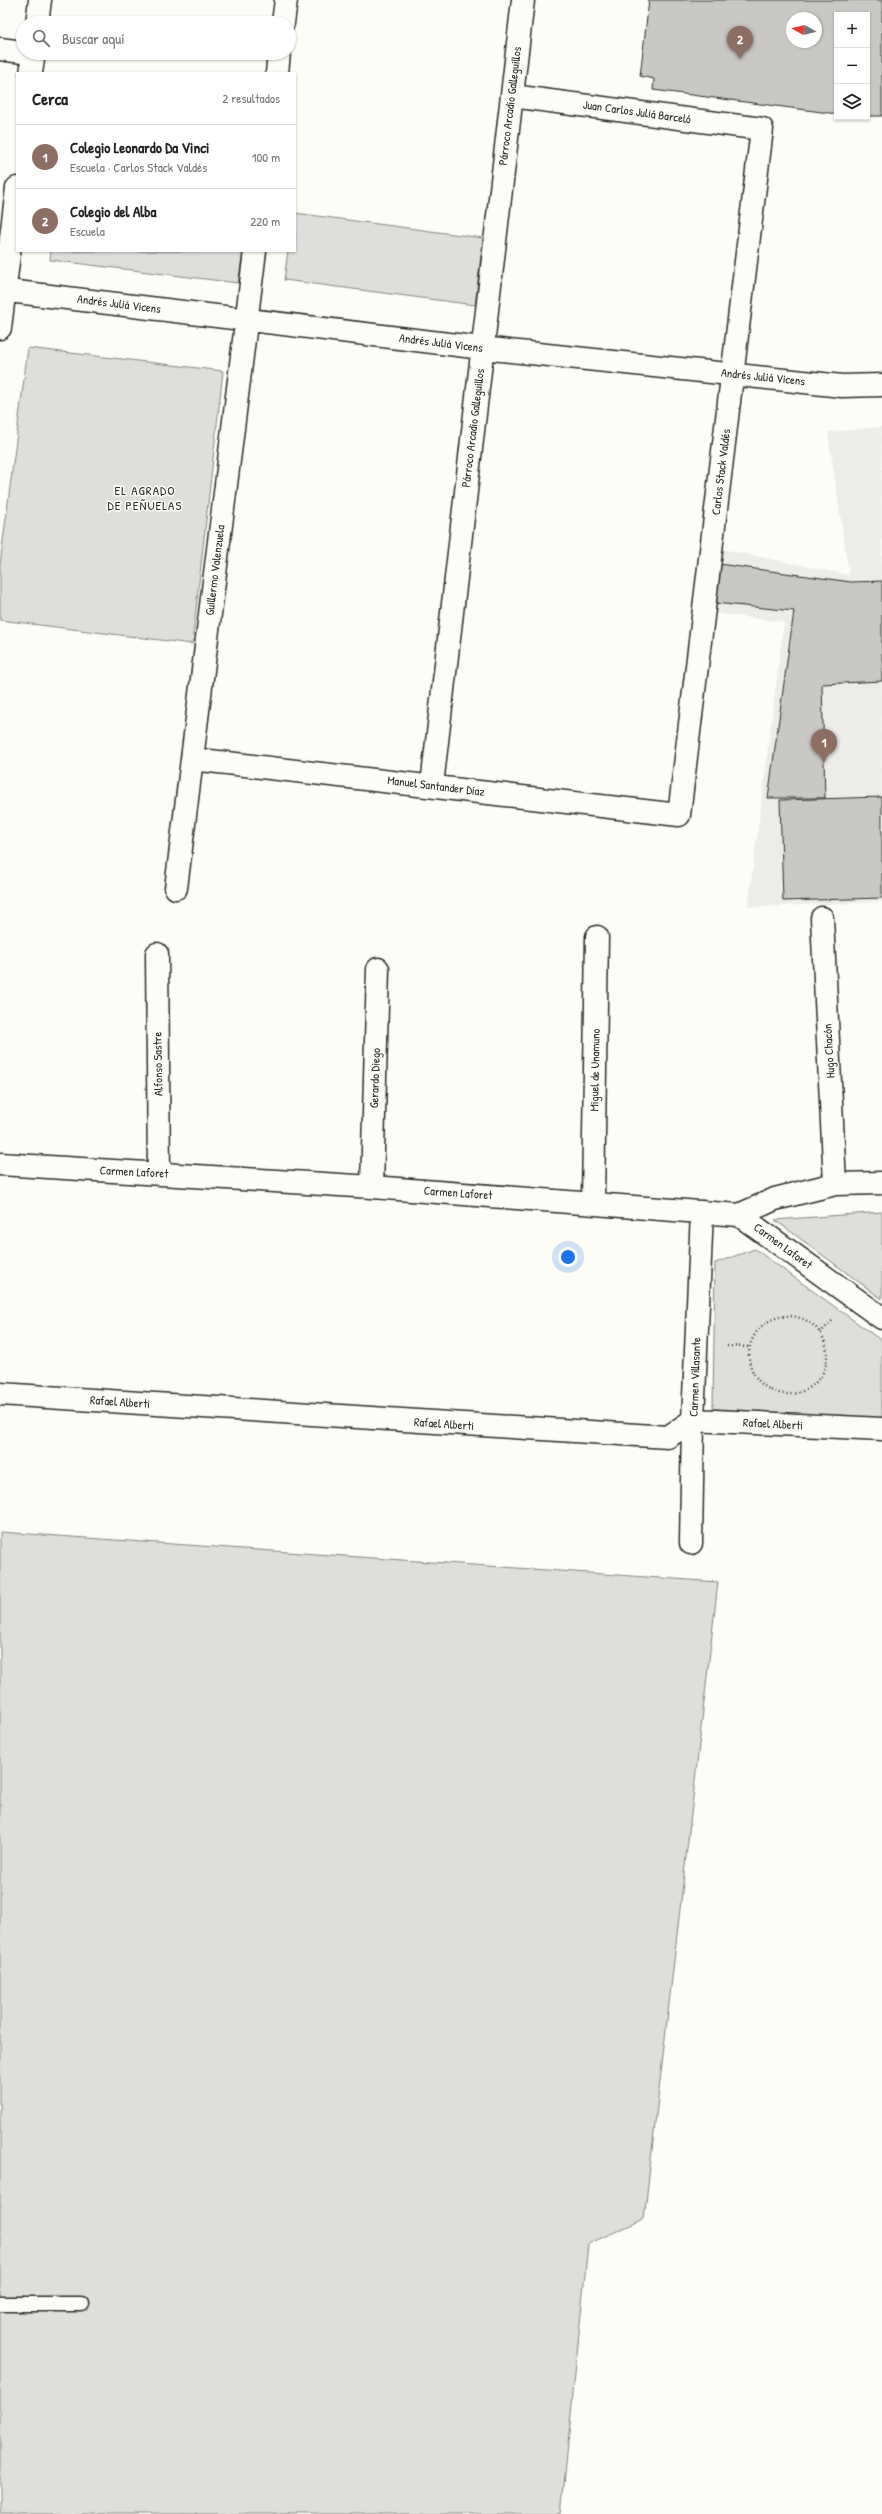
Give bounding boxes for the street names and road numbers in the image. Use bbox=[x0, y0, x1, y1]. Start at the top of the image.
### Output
street label: Párroco Arcadio Galleguillos bbox=[494, 45, 525, 166]
street label: Juan Carlos Juliá Barceló bbox=[582, 96, 692, 128]
street label: Andrés Juliá Vicens bbox=[76, 290, 162, 317]
street label: Andrés Juliá Vicens bbox=[398, 329, 484, 356]
street label: Andrés Juliá Vicens bbox=[720, 364, 806, 389]
street label: Párroco Arcadio Galleguillos bbox=[457, 367, 488, 488]
street label: Carlos Stack Valdés bbox=[707, 427, 734, 516]
street label: Guillermo Valenzuela bbox=[201, 523, 229, 616]
street label: Manuel Santander Díaz bbox=[387, 771, 486, 800]
street label: Hugo Chacón bbox=[819, 1023, 838, 1079]
street label: Miguel de Unamuno bbox=[585, 1028, 604, 1112]
street label: Alfonso Sastre bbox=[148, 1032, 167, 1096]
street label: Gerardo Diego bbox=[365, 1047, 384, 1108]
street label: Carmen Laforet bbox=[99, 1161, 170, 1182]
street label: Carmen Laforet bbox=[423, 1182, 494, 1203]
street label: Carmen Laforet bbox=[750, 1218, 817, 1273]
street label: Carmen Villasante bbox=[685, 1336, 704, 1417]
street label: Rafael Alberti bbox=[89, 1391, 151, 1412]
street label: Rafael Alberti bbox=[413, 1413, 475, 1434]
street label: Rafael Alberti bbox=[743, 1413, 803, 1434]

